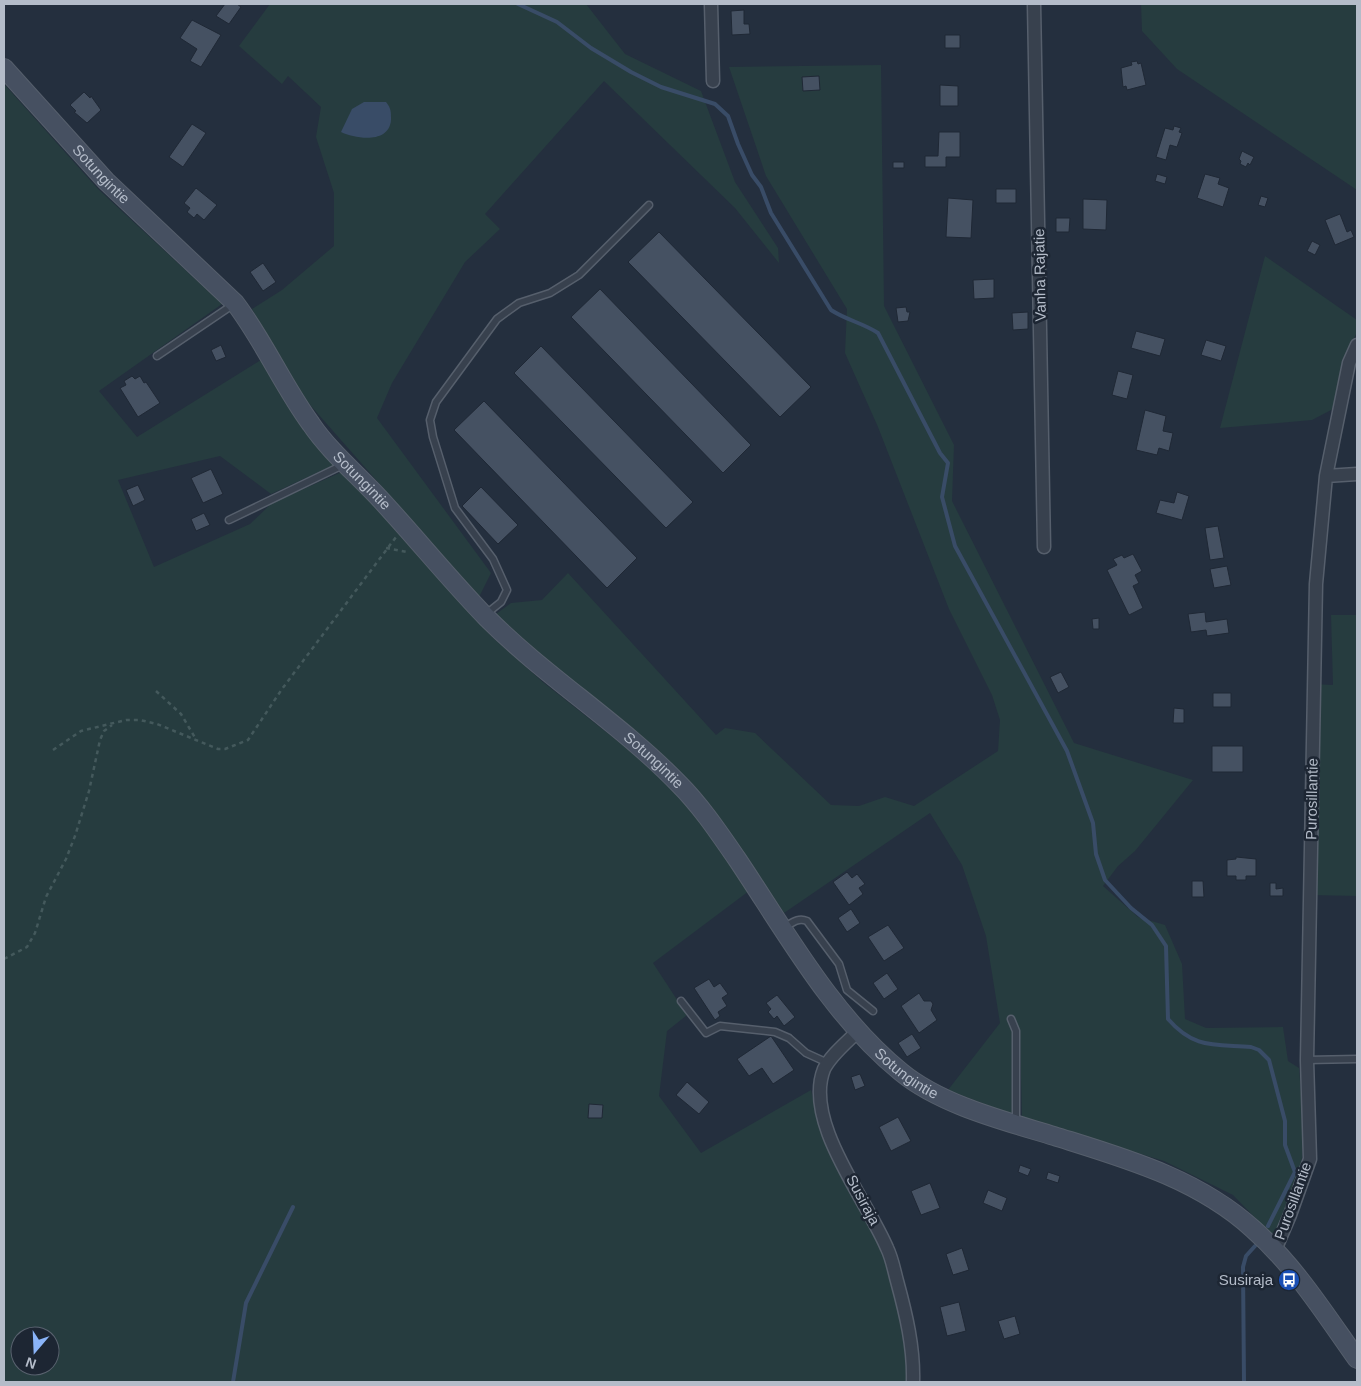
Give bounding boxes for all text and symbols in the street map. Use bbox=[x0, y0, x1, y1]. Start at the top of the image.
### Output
street label: Sotungintie bbox=[69, 141, 133, 207]
street label: Vanha Rajatie bbox=[1030, 228, 1049, 322]
street label: Sotungintie bbox=[330, 448, 395, 513]
street label: Sotungintie bbox=[621, 728, 687, 792]
street label: Purosillantie bbox=[1302, 758, 1321, 840]
street label: Sotungintie bbox=[871, 1044, 941, 1102]
street label: Purosillantie bbox=[1271, 1160, 1314, 1242]
street label: Susiraja bbox=[843, 1172, 884, 1228]
bus stop icon: Susiraja bbox=[1277, 1268, 1301, 1292]
place label: Susiraja bbox=[1219, 1271, 1274, 1288]
north arrow bbox=[10, 1326, 60, 1376]
text: N bbox=[23, 1354, 38, 1373]

